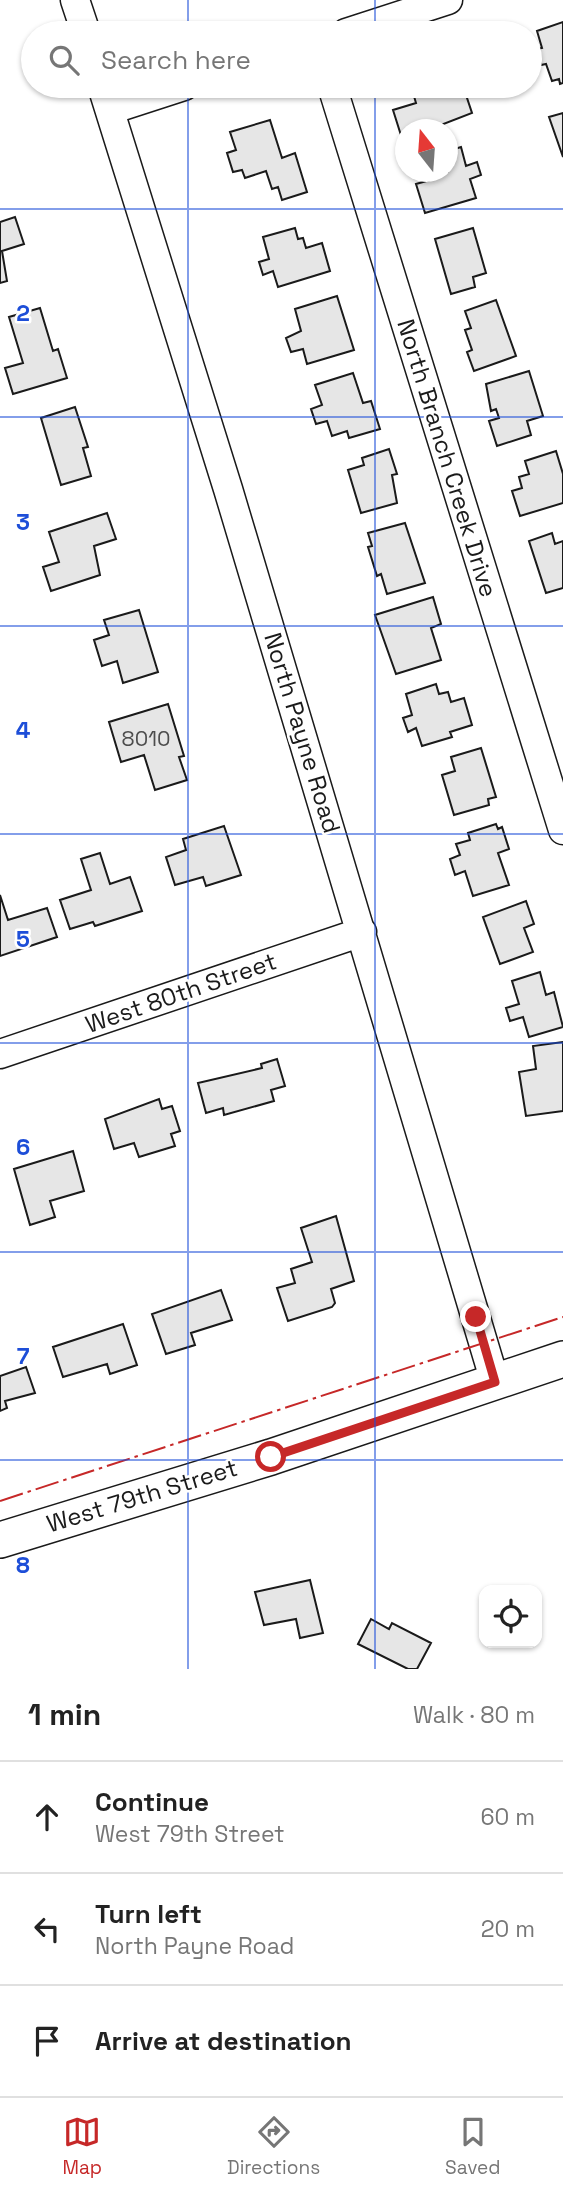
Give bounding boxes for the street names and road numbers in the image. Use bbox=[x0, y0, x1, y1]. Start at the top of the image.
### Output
street label: North Branch Creek Drive bbox=[390, 315, 505, 601]
street label: North Payne Road bbox=[257, 629, 348, 837]
street label: West 80th Street bbox=[81, 945, 280, 1040]
street label: West 79th Street bbox=[43, 1452, 241, 1539]

